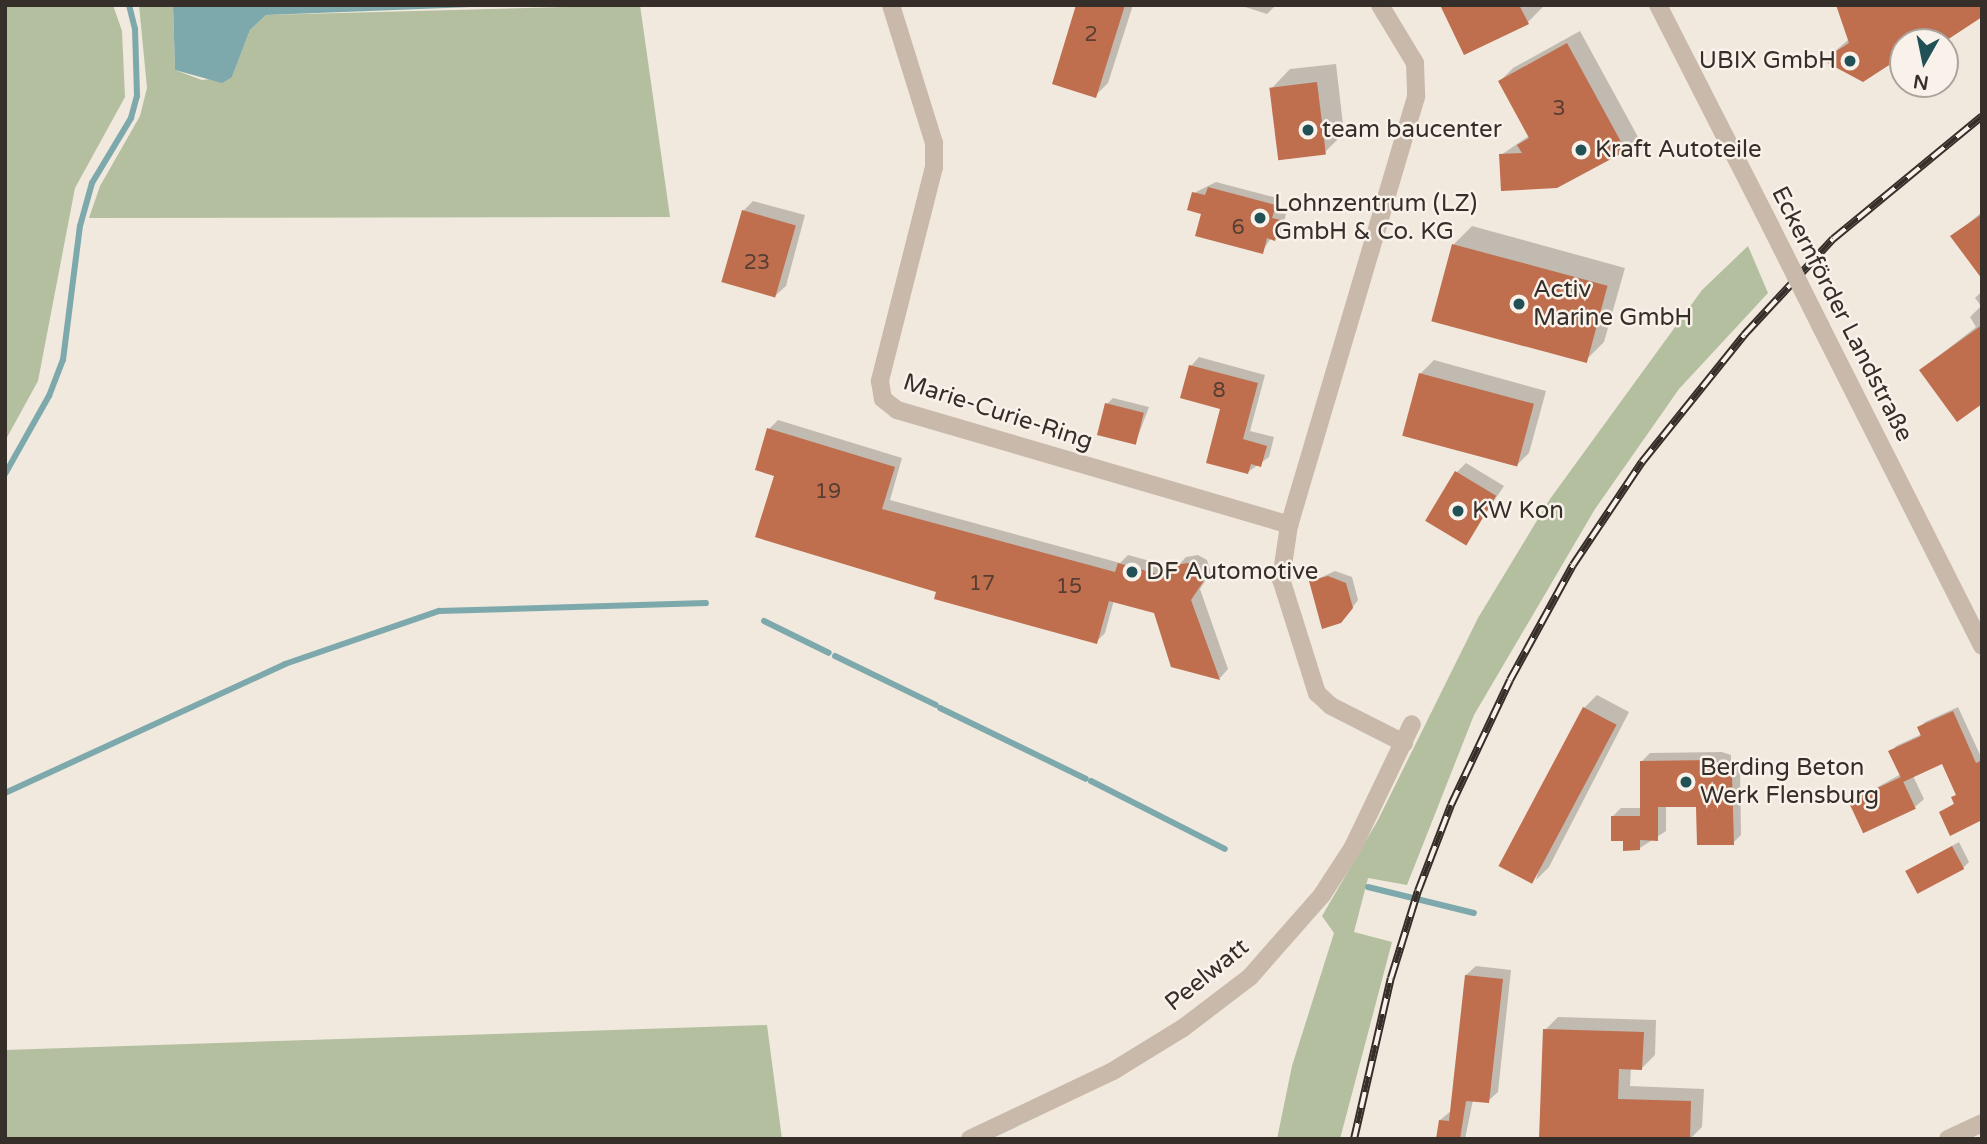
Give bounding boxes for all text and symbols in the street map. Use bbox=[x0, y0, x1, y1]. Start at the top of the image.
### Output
house number: 2 bbox=[1084, 22, 1098, 48]
north arrow bbox=[1889, 28, 1959, 98]
place label: UBIX GmbH bbox=[1699, 47, 1836, 75]
marker: UBIX GmbH bbox=[1842, 53, 1858, 69]
text: N bbox=[1912, 70, 1930, 94]
house number: 3 bbox=[1552, 96, 1566, 122]
place label: team baucenter bbox=[1322, 116, 1502, 144]
marker: team baucenter bbox=[1300, 122, 1316, 138]
place label: Kraft Autoteile bbox=[1595, 136, 1762, 164]
marker: Kraft Autoteile bbox=[1573, 142, 1589, 158]
street label: Eckernförder Landstraße bbox=[1765, 182, 1919, 446]
place label: Lohnzentrum (LZ) GmbH & Co. KG bbox=[1274, 190, 1477, 246]
marker: Lohnzentrum (LZ) GmbH & Co. KG bbox=[1252, 210, 1268, 226]
house number: 6 bbox=[1231, 215, 1245, 241]
house number: 23 bbox=[744, 250, 770, 276]
place label: Activ Marine GmbH bbox=[1533, 276, 1692, 332]
marker: Activ Marine GmbH bbox=[1511, 296, 1527, 312]
street label: Marie-Curie-Ring bbox=[900, 368, 1096, 456]
house number: 8 bbox=[1212, 378, 1226, 404]
house number: 19 bbox=[815, 479, 841, 505]
place label: KW Kon bbox=[1472, 497, 1564, 525]
marker: KW Kon bbox=[1450, 503, 1466, 519]
place label: DF Automotive bbox=[1146, 558, 1318, 586]
marker: DF Automotive bbox=[1124, 564, 1140, 580]
house number: 17 bbox=[969, 571, 995, 597]
house number: 15 bbox=[1056, 574, 1082, 600]
place label: Berding Beton Werk Flensburg bbox=[1700, 754, 1879, 810]
marker: Berding Beton Werk Flensburg bbox=[1678, 774, 1694, 790]
street label: Peelwatt bbox=[1159, 933, 1255, 1017]

